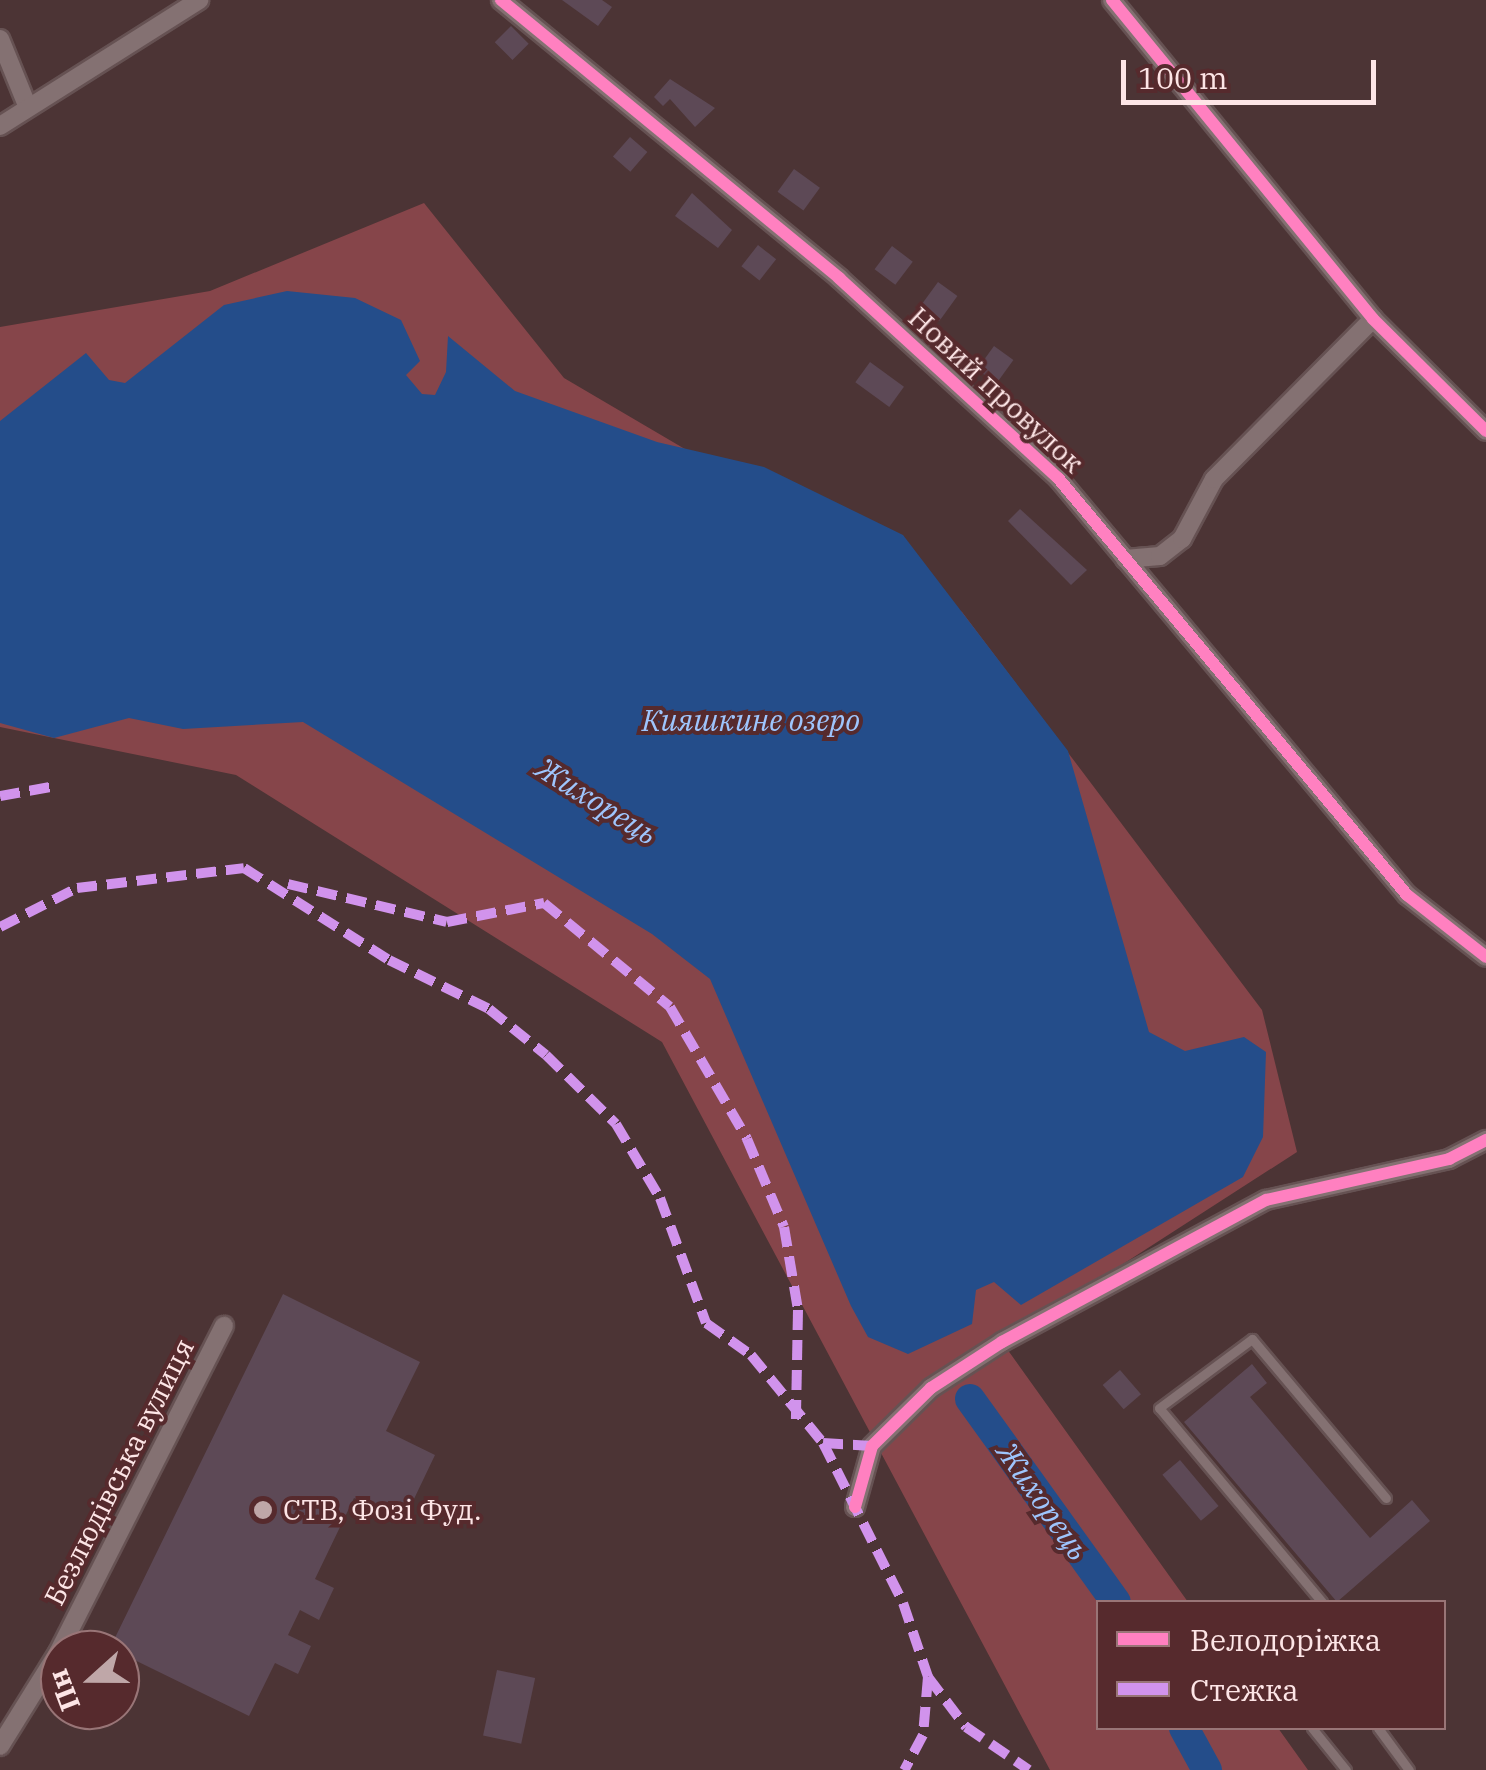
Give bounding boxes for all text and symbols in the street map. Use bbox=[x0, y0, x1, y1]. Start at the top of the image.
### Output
scale bar bbox=[1126, 40, 1381, 102]
text: 100 m bbox=[1138, 58, 1228, 97]
street label: Новий провулок bbox=[902, 300, 1090, 480]
water label: Кияшкине озеро bbox=[642, 702, 860, 738]
water label: Жихорець bbox=[530, 750, 664, 852]
street label: Безлюдівська вулиця bbox=[37, 1333, 201, 1611]
water label: Жихорець bbox=[989, 1435, 1097, 1567]
place label: СТВ, Фозі Фуд. bbox=[283, 1493, 482, 1527]
marker: СТВ, Фозі Фуд. bbox=[252, 1499, 274, 1521]
legend bbox=[1096, 1600, 1446, 1730]
text: Велодоріжка bbox=[1190, 1620, 1381, 1659]
north arrow bbox=[40, 1630, 140, 1730]
text: Пн bbox=[39, 1664, 88, 1716]
text: Стежка bbox=[1190, 1670, 1299, 1709]

